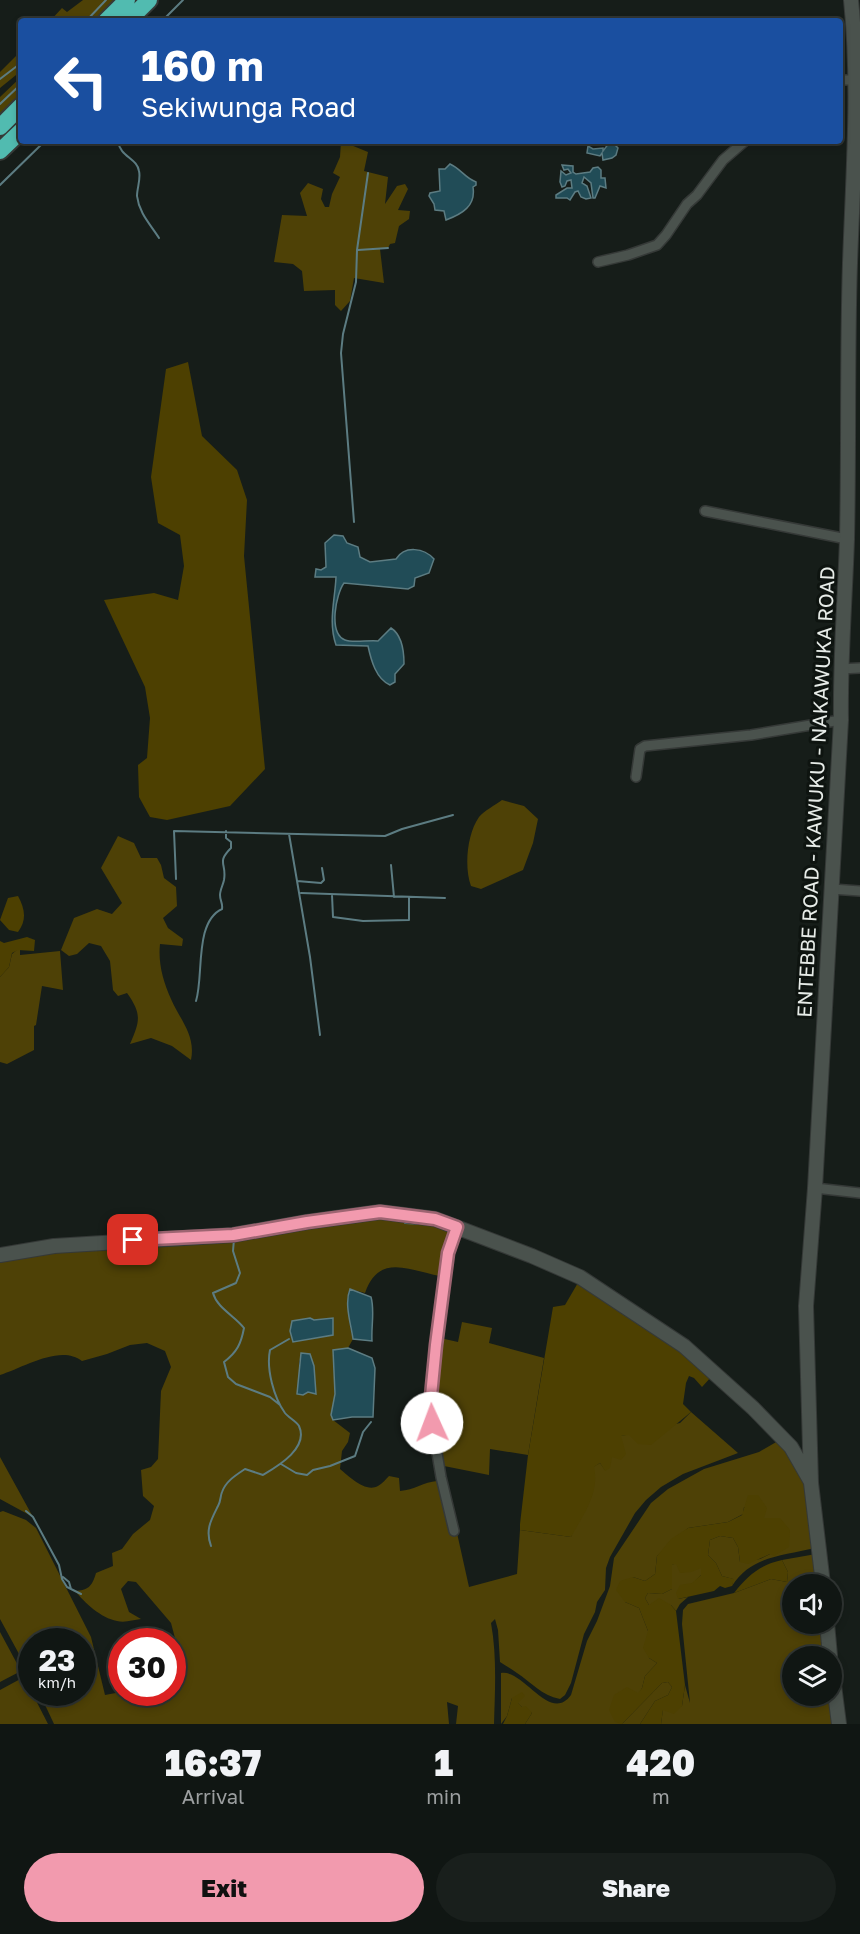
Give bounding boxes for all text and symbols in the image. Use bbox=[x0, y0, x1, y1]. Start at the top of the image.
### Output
text: 160 m bbox=[141, 40, 264, 90]
icon: left bbox=[42, 42, 120, 120]
text: Sekiwunga Road bbox=[141, 91, 356, 123]
street label: ENTEBBE ROAD - KAWUKU - NAKAWUKA ROAD bbox=[791, 566, 839, 1018]
pin bbox=[107, 1214, 158, 1265]
icon: arrive bbox=[116, 1223, 149, 1256]
position arrow bbox=[400, 1391, 464, 1455]
map controls bbox=[782, 1574, 842, 1706]
button: sound bbox=[782, 1574, 842, 1634]
speed limit sign: 30 bbox=[108, 1628, 186, 1706]
text: 23 bbox=[39, 1642, 75, 1678]
button: layers bbox=[782, 1646, 842, 1706]
text: km/h bbox=[38, 1673, 76, 1691]
text: 16:37 bbox=[165, 1741, 261, 1784]
text: 1 bbox=[434, 1741, 453, 1784]
text: 420 bbox=[626, 1741, 695, 1784]
text: Arrival bbox=[182, 1784, 244, 1808]
text: min bbox=[426, 1784, 462, 1808]
text: m bbox=[652, 1784, 670, 1808]
button: Exit bbox=[24, 1853, 424, 1922]
button: Share bbox=[436, 1853, 836, 1922]

